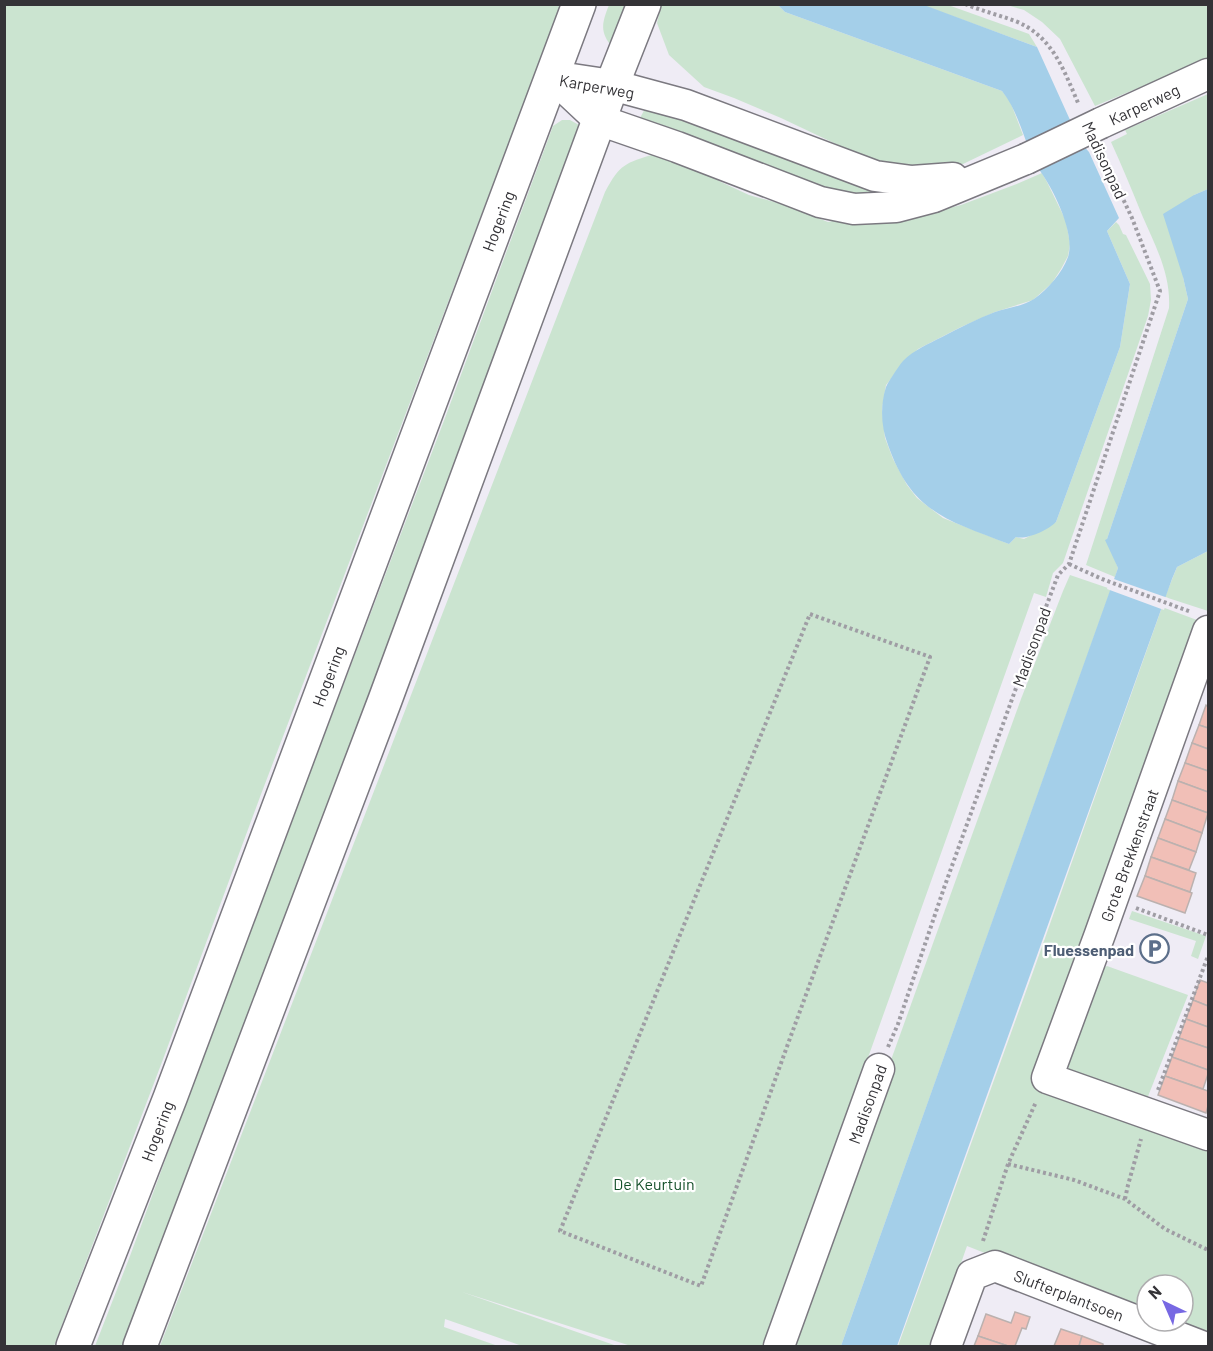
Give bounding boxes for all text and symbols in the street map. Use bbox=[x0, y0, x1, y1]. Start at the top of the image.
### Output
street label: Karperweg bbox=[558, 70, 636, 102]
street label: Karperweg bbox=[1106, 79, 1182, 129]
street label: Madisonpad bbox=[1079, 118, 1131, 202]
street label: Hogering bbox=[478, 188, 518, 254]
street label: Madisonpad bbox=[1008, 605, 1054, 689]
street label: Hogering bbox=[308, 643, 348, 709]
street label: Grote Brekkenstraat bbox=[1096, 786, 1162, 924]
parking icon: Fluessenpad bbox=[1139, 933, 1171, 965]
place label: Fluessenpad bbox=[1044, 940, 1134, 959]
street label: Madisonpad bbox=[844, 1062, 890, 1146]
street label: Hogering bbox=[137, 1098, 177, 1164]
park label: De Keurtuin bbox=[613, 1174, 695, 1193]
street label: Slufterplantsoen bbox=[1011, 1265, 1127, 1325]
north arrow bbox=[1135, 1273, 1195, 1333]
text: N bbox=[1144, 1281, 1165, 1302]

